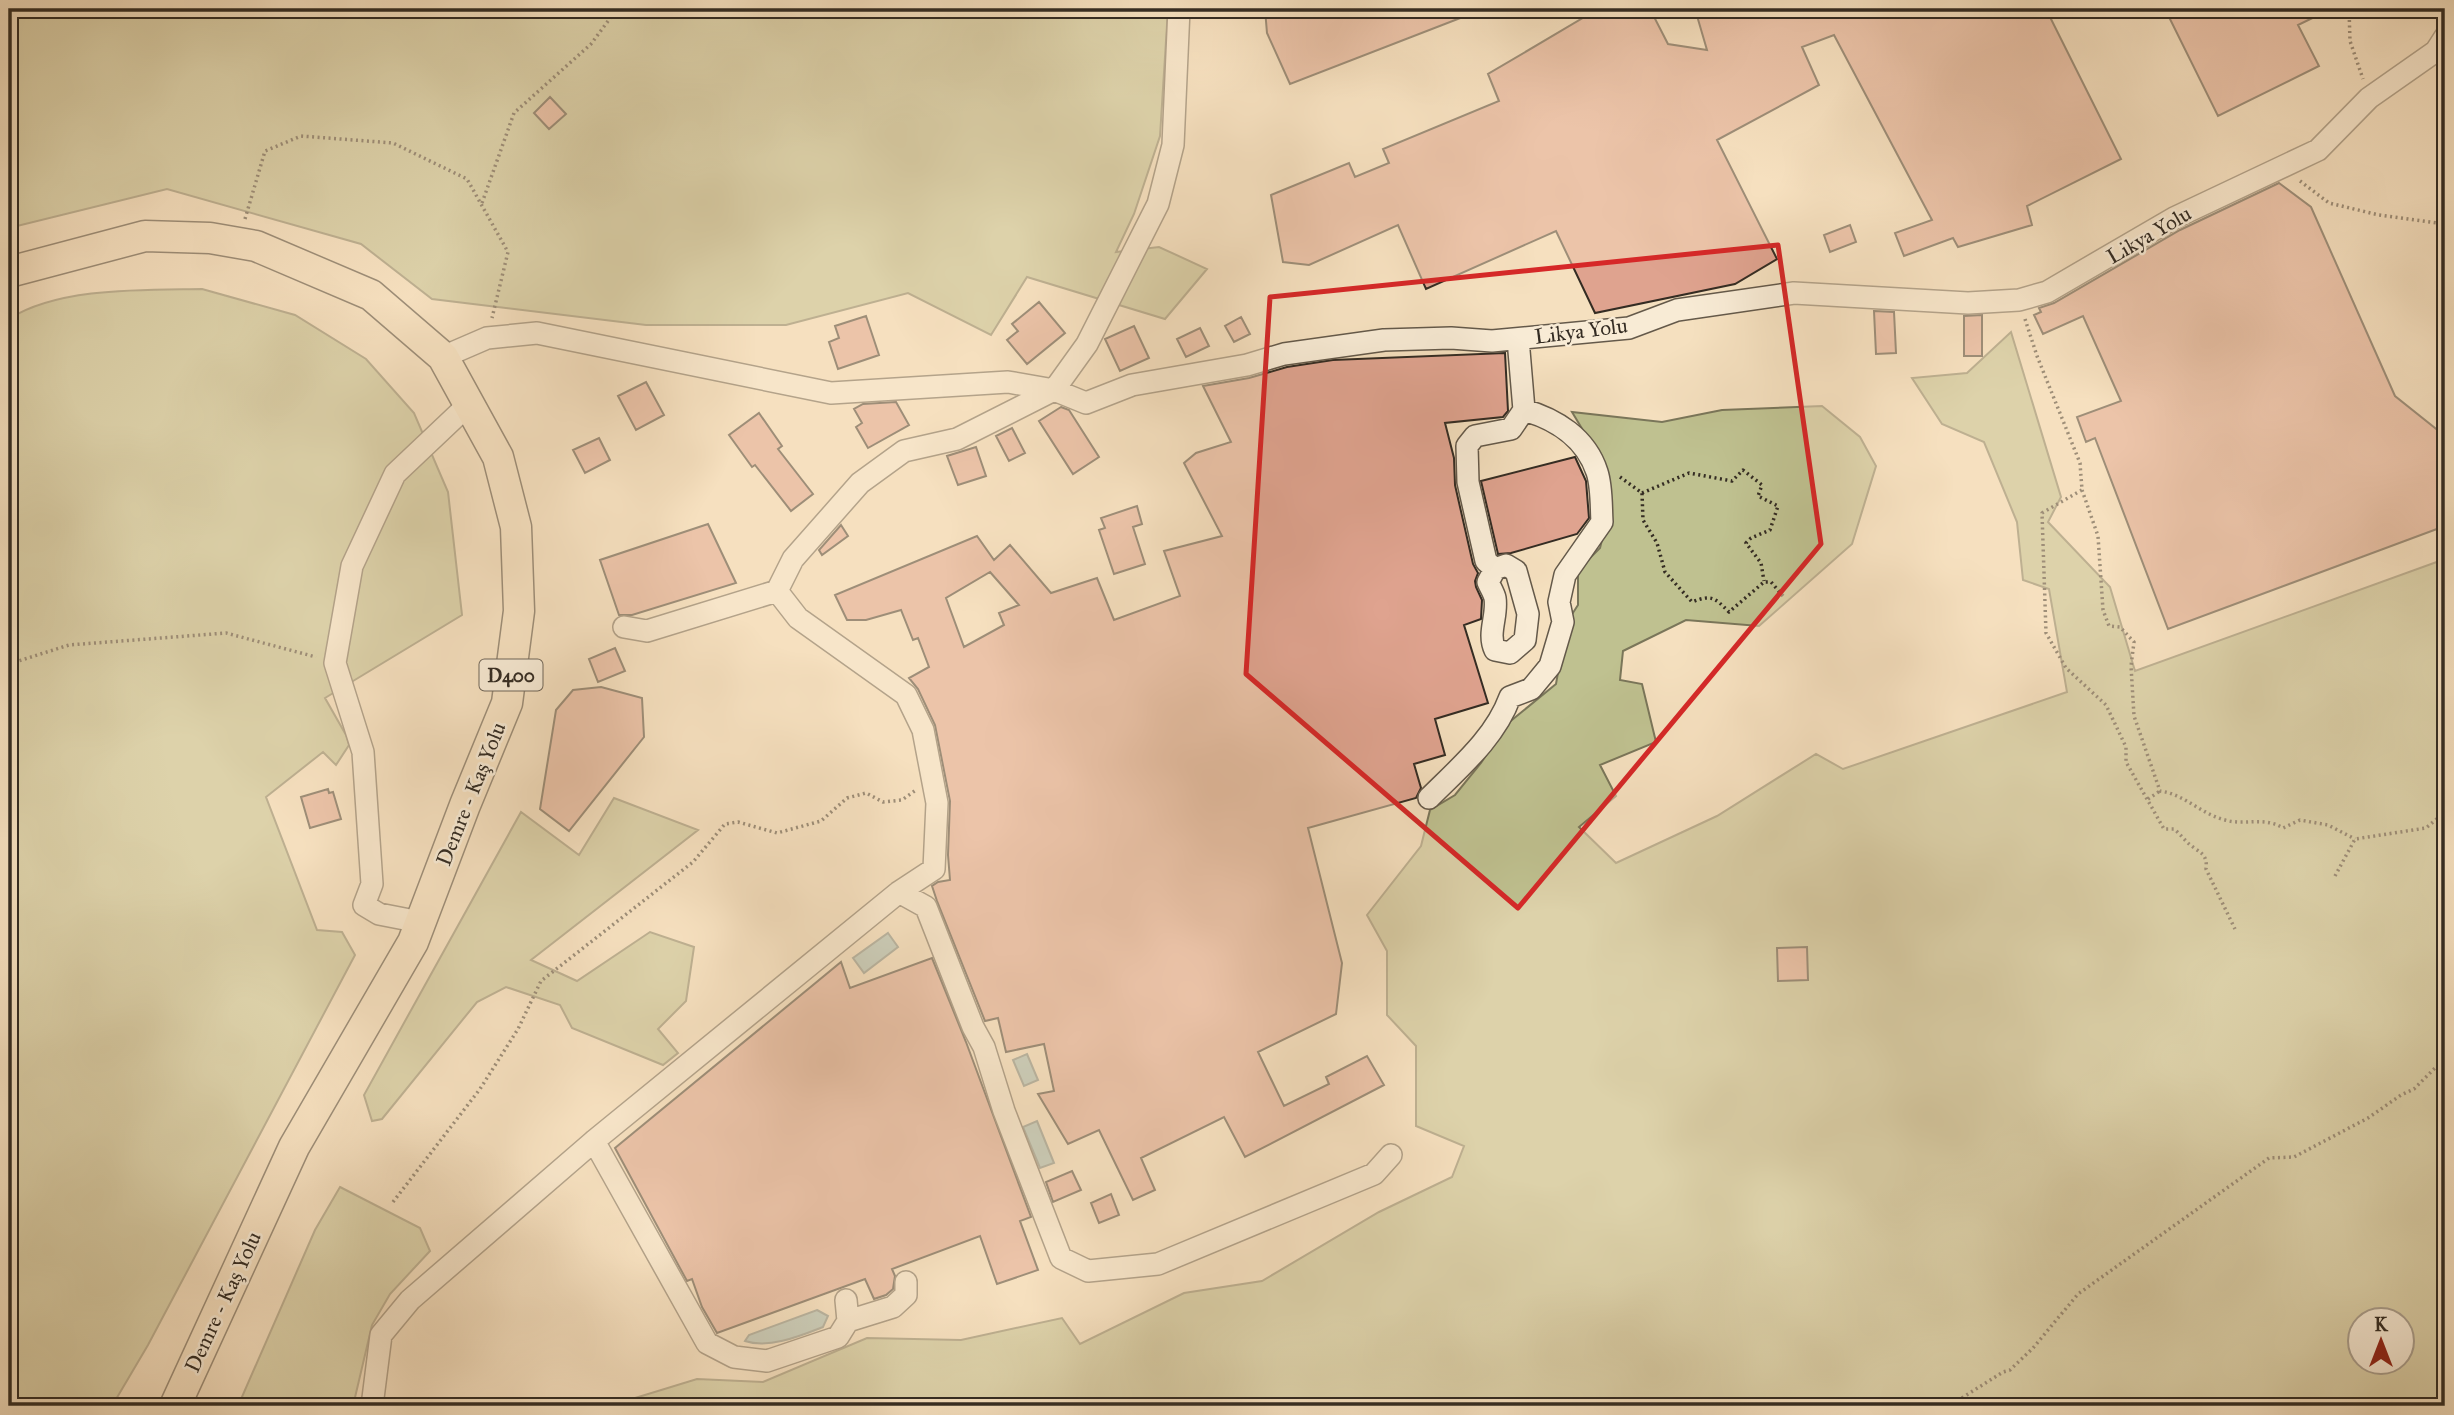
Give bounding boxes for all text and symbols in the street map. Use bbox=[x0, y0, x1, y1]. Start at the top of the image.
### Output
street label: Likya Yolu bbox=[2102, 200, 2196, 270]
street label: Likya Yolu bbox=[1533, 312, 1629, 350]
road number: D400 bbox=[480, 660, 542, 690]
street label: Demre - Kaş Yolu bbox=[430, 718, 512, 870]
street label: Demre - Kaş Yolu bbox=[179, 1227, 267, 1377]
north arrow bbox=[2346, 1306, 2416, 1376]
text: K bbox=[2374, 1313, 2389, 1336]

